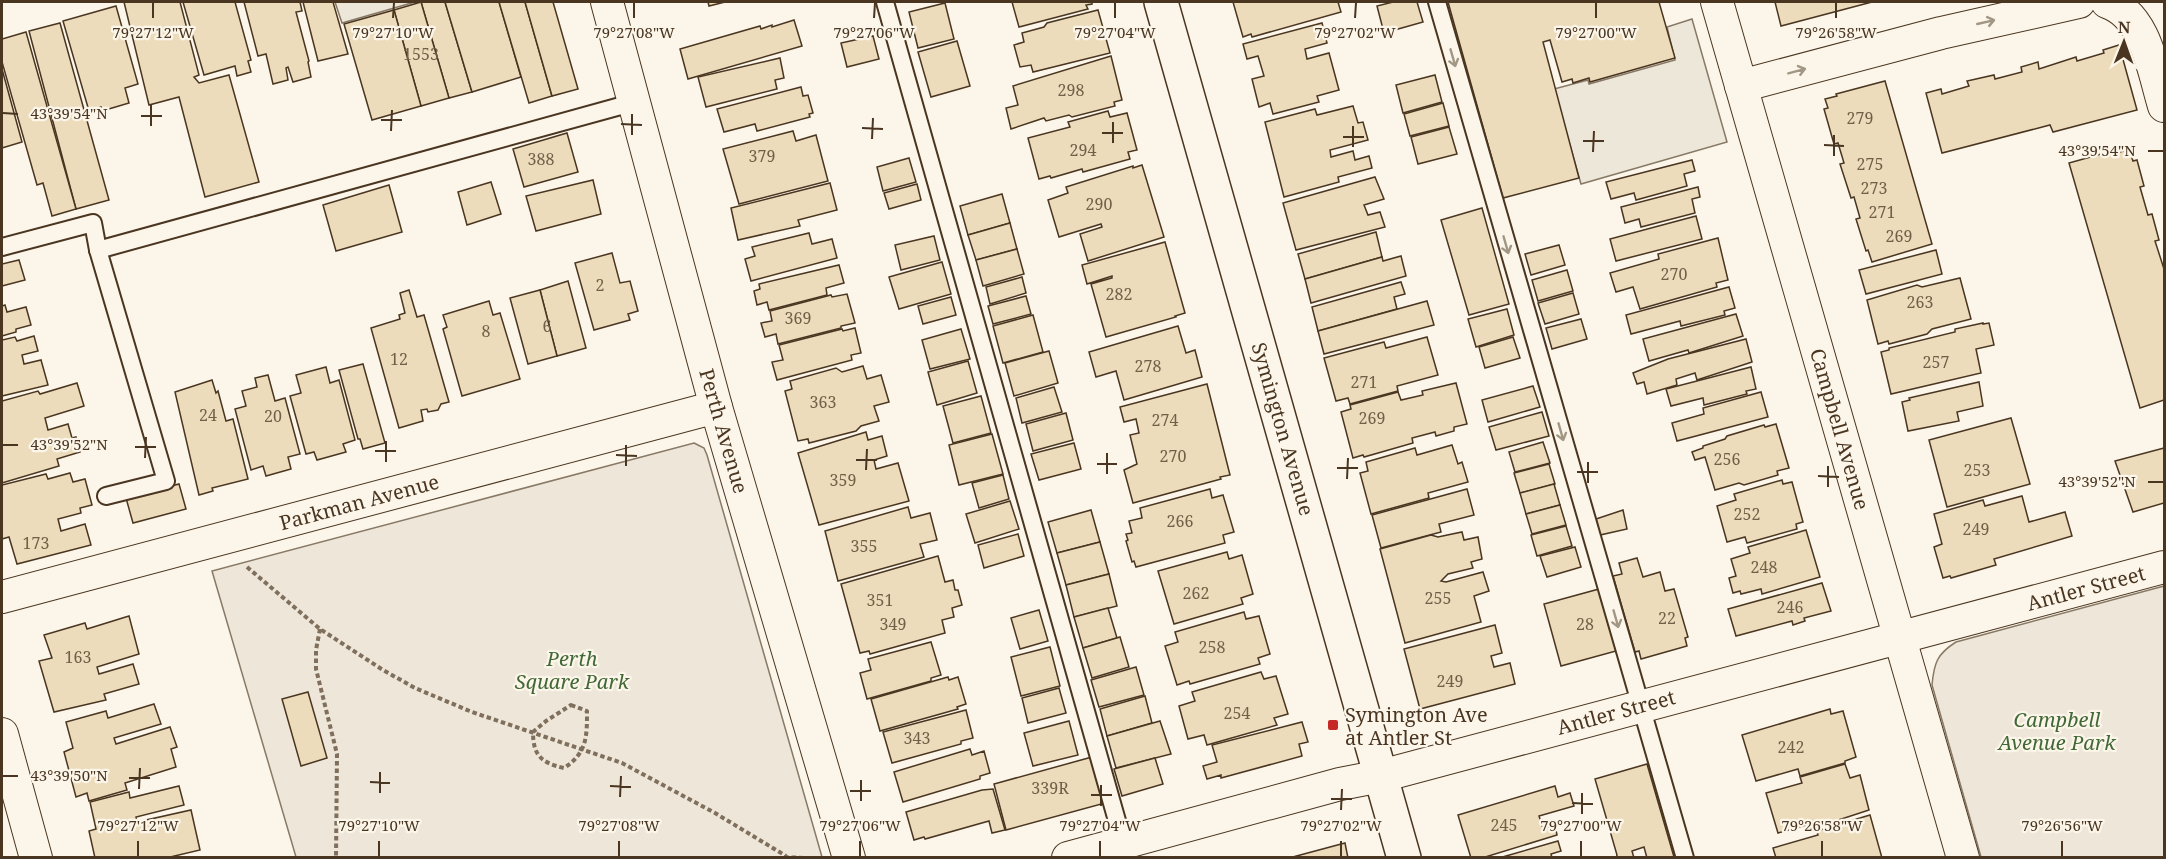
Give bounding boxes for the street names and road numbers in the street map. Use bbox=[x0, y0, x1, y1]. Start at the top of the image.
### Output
street label: Symington Avenue bbox=[1245, 339, 1321, 519]
street label: Campbell Avenue bbox=[1804, 345, 1876, 513]
street label: Perth Avenue bbox=[693, 365, 755, 497]
street label: Parkman Avenue bbox=[276, 468, 442, 536]
street label: Antler Street bbox=[2024, 559, 2148, 617]
street label: Antler Street bbox=[1554, 683, 1678, 741]

